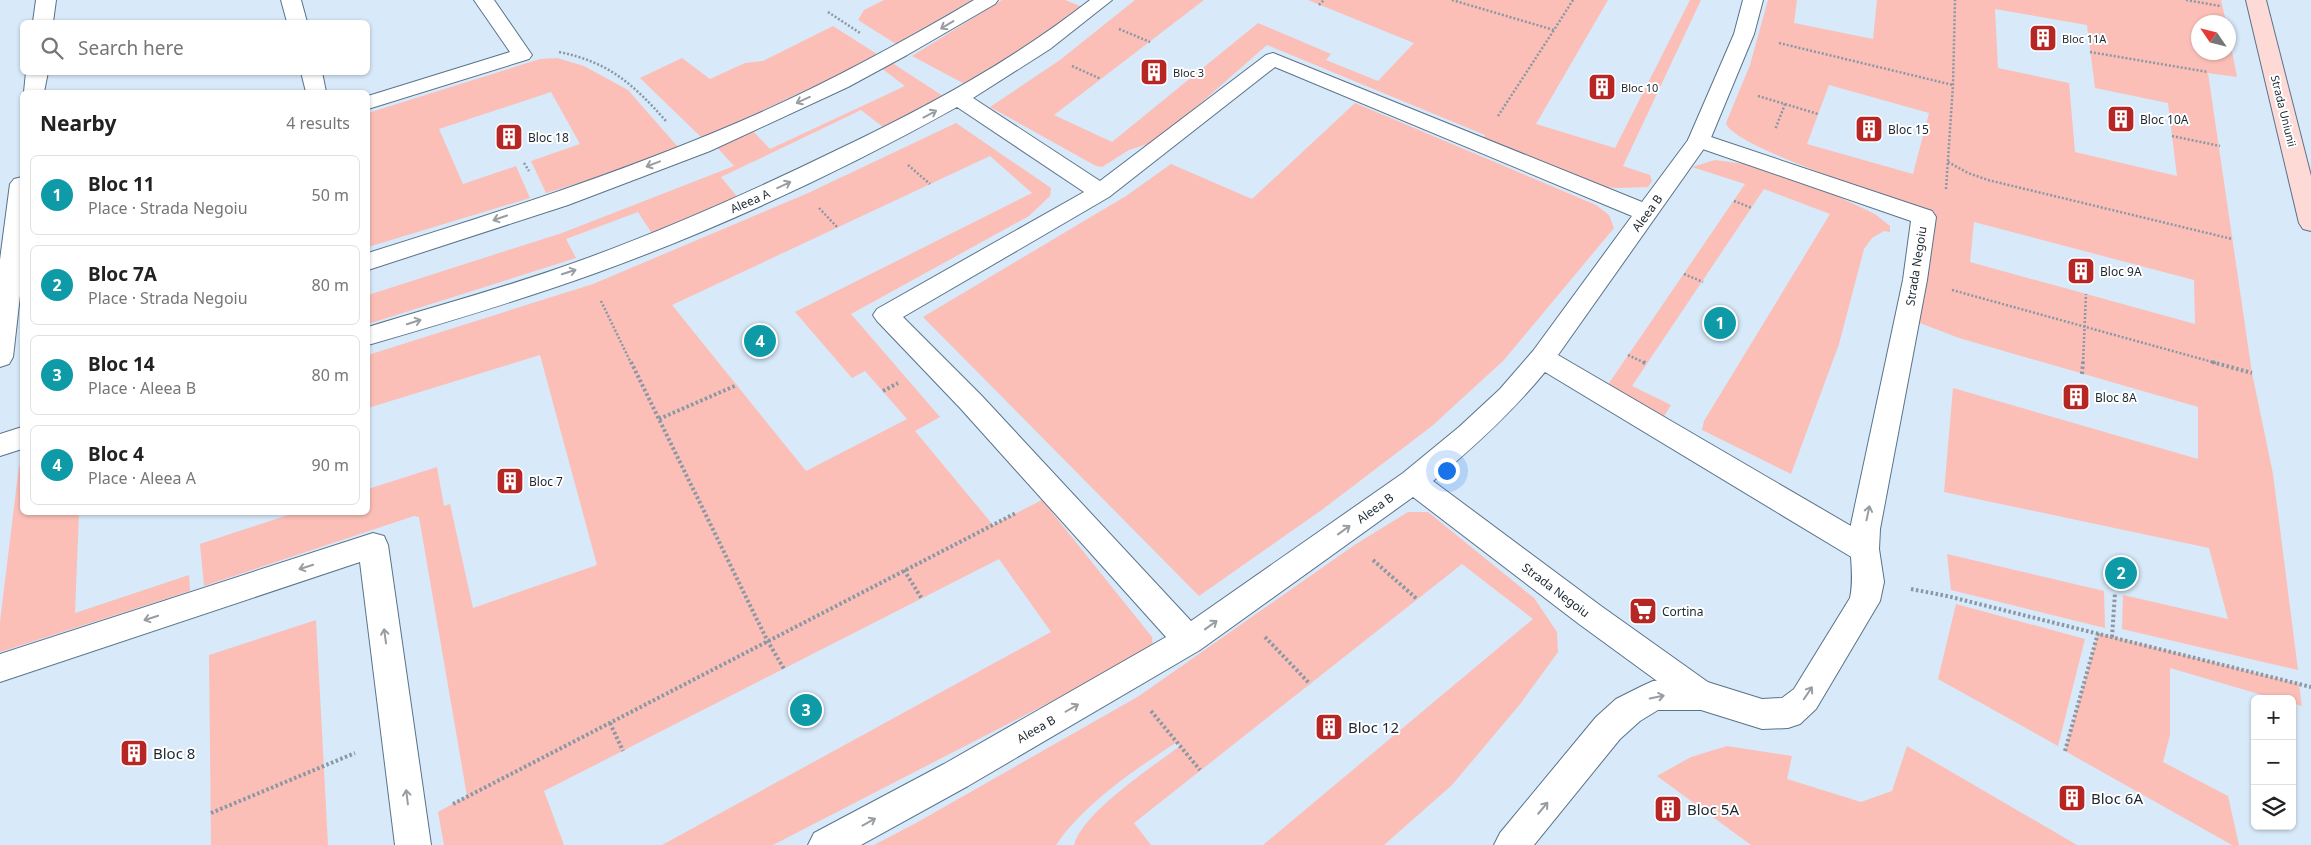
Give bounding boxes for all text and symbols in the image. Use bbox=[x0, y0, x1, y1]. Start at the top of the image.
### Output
north arrow bbox=[2191, 15, 2236, 60]
search box bbox=[20, 20, 370, 75]
one-way arrow bbox=[939, 20, 954, 30]
building icon: Bloc 11A bbox=[2028, 23, 2058, 53]
place label: Bloc 11A bbox=[2062, 31, 2107, 46]
icon: search bbox=[38, 34, 66, 62]
text: Search here bbox=[78, 35, 184, 61]
building icon: Bloc 3 bbox=[1139, 57, 1169, 87]
place label: Bloc 3 bbox=[1173, 65, 1204, 80]
building icon: Bloc 10 bbox=[1587, 72, 1617, 102]
street label: Strada Uniunii bbox=[2268, 74, 2300, 148]
place label: Bloc 10 bbox=[1621, 80, 1658, 95]
one-way arrow bbox=[796, 96, 811, 106]
building icon: Bloc 10A bbox=[2106, 104, 2136, 134]
text: Nearby bbox=[40, 109, 116, 137]
one-way arrow bbox=[922, 109, 937, 118]
place label: Bloc 10A bbox=[2140, 111, 2189, 128]
text: 4 results bbox=[286, 112, 350, 134]
building icon: Bloc 15 bbox=[1854, 114, 1884, 144]
place label: Bloc 15 bbox=[1888, 121, 1929, 138]
building icon: Bloc 18 bbox=[494, 122, 524, 152]
place label: Bloc 18 bbox=[528, 129, 569, 146]
one-way arrow bbox=[646, 160, 661, 169]
text: Bloc 11 bbox=[88, 171, 155, 197]
one-way arrow bbox=[776, 180, 791, 190]
text: 1 bbox=[52, 184, 62, 206]
text: 50 m bbox=[312, 184, 349, 206]
street label: Aleea A bbox=[727, 185, 773, 217]
street label: Aleea B bbox=[1628, 191, 1666, 235]
text: Place · Strada Negoiu bbox=[88, 197, 248, 219]
one-way arrow bbox=[493, 214, 508, 223]
street label: Strada Negoiu bbox=[1901, 225, 1931, 307]
building icon: Bloc 9A bbox=[2066, 256, 2096, 286]
text: Bloc 7A bbox=[88, 261, 157, 287]
place label: Bloc 9A bbox=[2100, 263, 2142, 280]
one-way arrow bbox=[560, 267, 576, 277]
text: 2 bbox=[52, 274, 62, 296]
text: 80 m bbox=[312, 274, 349, 296]
text: Place · Strada Negoiu bbox=[88, 287, 248, 309]
pin: 1 bbox=[1704, 304, 1736, 342]
one-way arrow bbox=[406, 316, 422, 326]
pin: 4 bbox=[744, 322, 776, 360]
text: Bloc 14 bbox=[88, 351, 155, 377]
text: 3 bbox=[52, 364, 62, 386]
text: 80 m bbox=[312, 364, 349, 386]
text: Place · Aleea B bbox=[88, 377, 196, 399]
building icon: Bloc 8A bbox=[2061, 382, 2091, 412]
place label: Bloc 8A bbox=[2095, 389, 2137, 406]
text: Bloc 4 bbox=[88, 441, 144, 467]
text: 4 bbox=[52, 454, 62, 476]
text: 90 m bbox=[312, 454, 349, 476]
your location bbox=[1434, 458, 1460, 484]
building icon: Bloc 7 bbox=[495, 466, 525, 496]
text: Place · Aleea A bbox=[88, 467, 196, 489]
place label: Bloc 7 bbox=[529, 473, 563, 490]
street label: Aleea B bbox=[1353, 489, 1397, 527]
one-way arrow bbox=[1864, 505, 1873, 521]
one-way arrow bbox=[1336, 525, 1350, 536]
pin: 2 bbox=[2105, 554, 2137, 592]
street label: Strada Negoiu bbox=[1519, 559, 1593, 621]
one-way arrow bbox=[298, 563, 314, 572]
supermarket icon: Cortina bbox=[1628, 596, 1658, 626]
place label: Cortina bbox=[1662, 603, 1703, 620]
one-way arrow bbox=[144, 614, 160, 623]
one-way arrow bbox=[1204, 619, 1217, 630]
one-way arrow bbox=[380, 628, 390, 644]
one-way arrow bbox=[1803, 686, 1813, 700]
pin: 3 bbox=[790, 691, 822, 729]
one-way arrow bbox=[1649, 691, 1665, 701]
map controls bbox=[2251, 695, 2296, 830]
button: + bbox=[2251, 695, 2296, 740]
one-way arrow bbox=[1064, 702, 1078, 712]
street label: Aleea B bbox=[1014, 711, 1059, 747]
building icon: Bloc 12 bbox=[1314, 712, 1344, 742]
place label: Bloc 12 bbox=[1348, 717, 1399, 737]
building icon: Bloc 8 bbox=[119, 738, 149, 768]
button: − bbox=[2251, 740, 2296, 785]
place label: Bloc 8 bbox=[153, 743, 195, 763]
building icon: Bloc 6A bbox=[2057, 783, 2087, 813]
button: layers bbox=[2251, 785, 2296, 830]
place label: Bloc 6A bbox=[2091, 788, 2143, 808]
one-way arrow bbox=[402, 789, 412, 805]
building icon: Bloc 5A bbox=[1653, 794, 1683, 824]
place label: Bloc 5A bbox=[1687, 799, 1739, 819]
one-way arrow bbox=[1537, 801, 1549, 814]
one-way arrow bbox=[862, 817, 877, 827]

